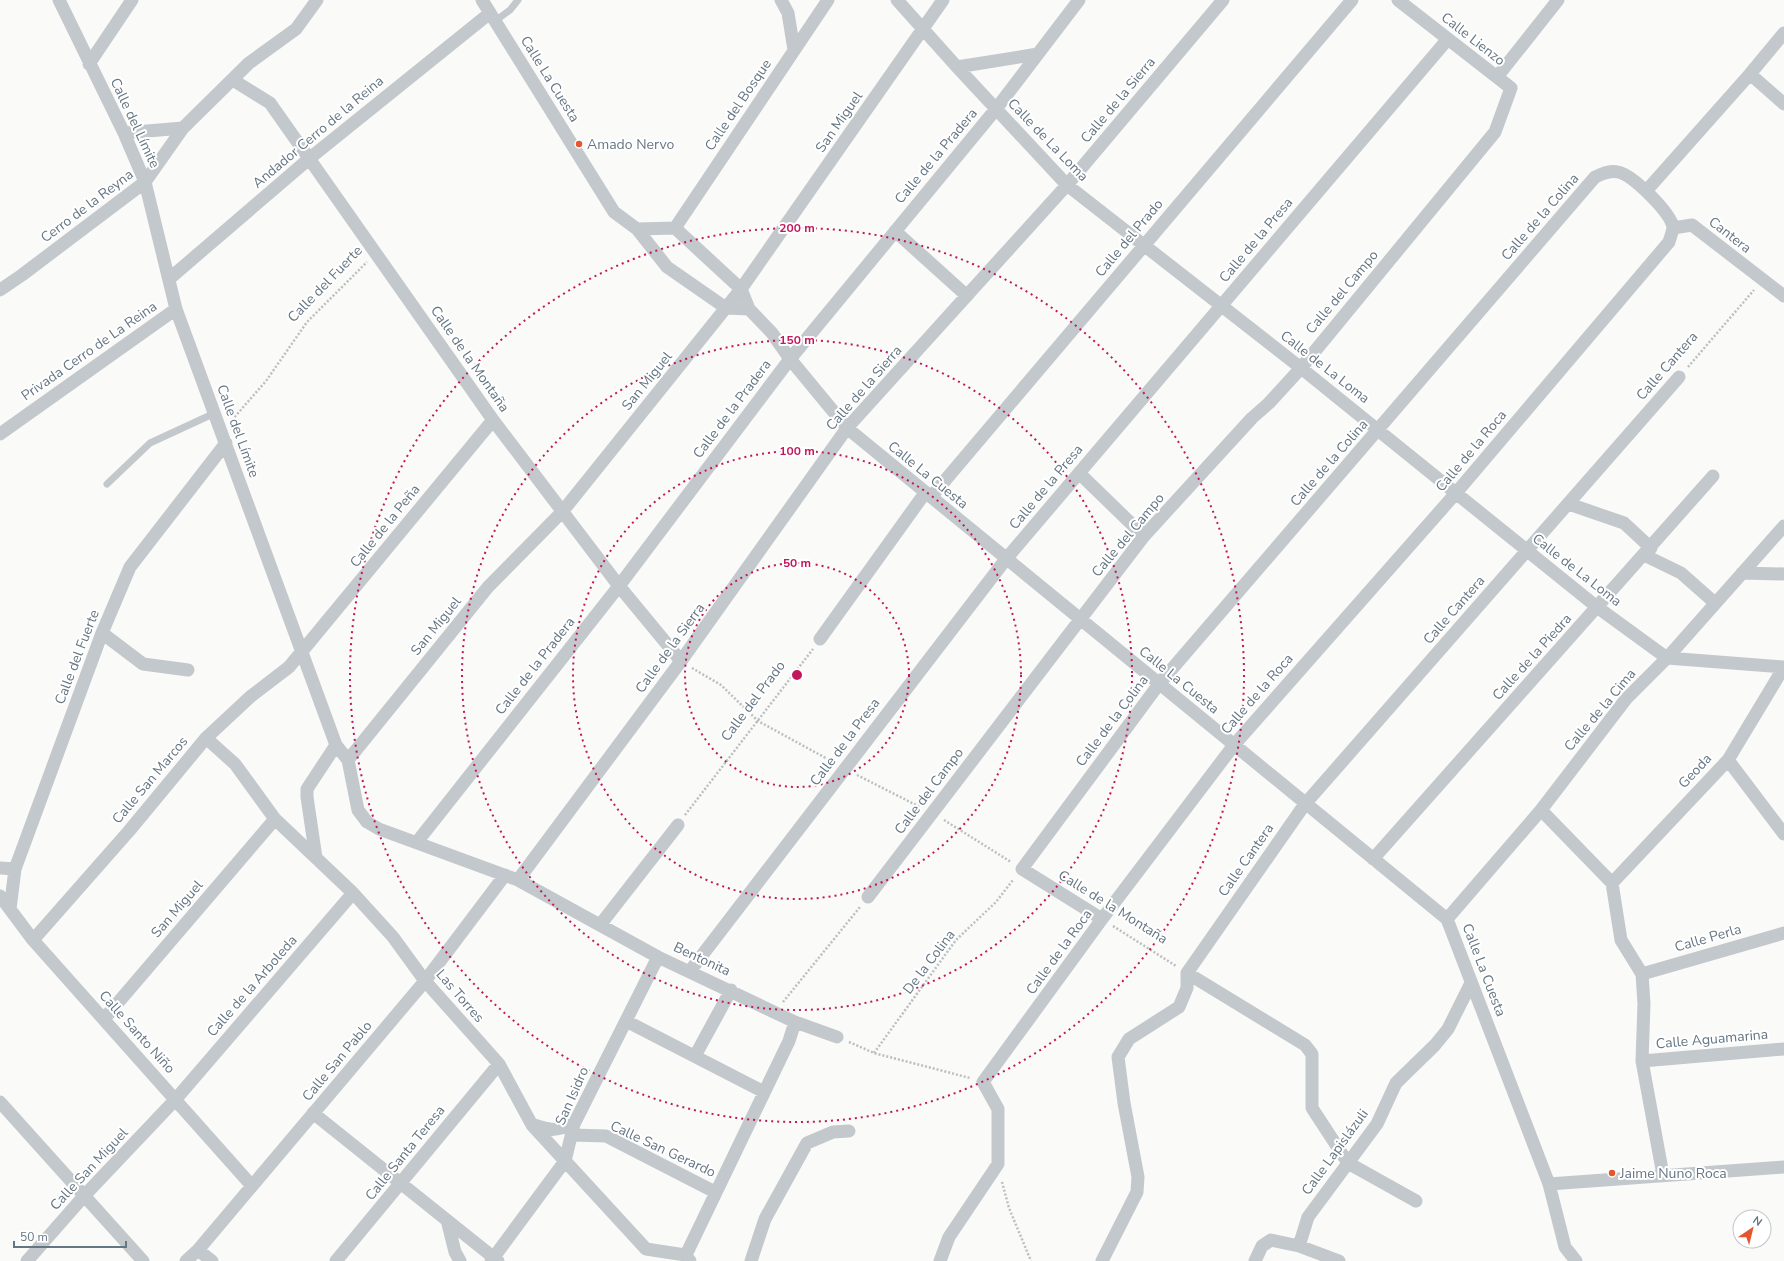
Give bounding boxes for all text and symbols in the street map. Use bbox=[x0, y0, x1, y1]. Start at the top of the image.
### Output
street label: Calle Lienzo bbox=[1437, 8, 1509, 70]
street label: Calle La Cuesta bbox=[516, 32, 584, 126]
street label: Calle de la Sierra bbox=[1076, 53, 1160, 147]
street label: Calle del Bosque bbox=[700, 55, 776, 155]
street label: Andador Cerro de la Reina bbox=[248, 71, 388, 193]
street label: Calle del Límite bbox=[106, 75, 164, 171]
street label: San Miguel bbox=[811, 87, 867, 156]
street label: Calle de La Loma bbox=[1004, 94, 1092, 186]
street label: Calle de la Pradera bbox=[890, 104, 982, 208]
place label: Amado Nervo bbox=[587, 135, 675, 154]
marker: Amado Nervo bbox=[574, 139, 584, 149]
street label: Cerro de la Reyna bbox=[37, 165, 137, 247]
street label: Calle de la Colina bbox=[1497, 169, 1583, 265]
street label: Calle de la Presa bbox=[1215, 193, 1297, 287]
street label: Calle del Prado bbox=[1091, 195, 1167, 281]
street label: Cantera bbox=[1705, 212, 1755, 258]
text: 200 m bbox=[779, 220, 815, 236]
street label: Calle del Fuerte bbox=[284, 242, 366, 326]
street label: Calle del Campo bbox=[1301, 246, 1383, 338]
street label: Privada Cerro de La Reina bbox=[17, 297, 161, 405]
street label: Calle de la Montaña bbox=[426, 302, 514, 416]
street label: Calle de La Loma bbox=[1276, 326, 1374, 408]
street label: Calle Cantera bbox=[1632, 328, 1702, 404]
text: 150 m bbox=[779, 332, 815, 348]
street label: Calle de la Sierra bbox=[822, 341, 906, 435]
street label: San Miguel bbox=[617, 347, 677, 414]
street label: Calle de la Pradera bbox=[689, 356, 775, 462]
street label: Calle del Límite bbox=[212, 382, 264, 480]
street label: Calle de la Roca bbox=[1431, 406, 1511, 496]
street label: Calle de la Colina bbox=[1286, 415, 1372, 511]
street label: Calle La Cuesta bbox=[884, 437, 972, 513]
street label: Calle de la Presa bbox=[1005, 440, 1087, 534]
text: 100 m bbox=[779, 443, 815, 459]
street label: Calle de la Peña bbox=[346, 481, 424, 571]
street label: Calle del Campo bbox=[1087, 489, 1169, 581]
street label: Calle de La Loma bbox=[1528, 529, 1626, 611]
text: 50 m bbox=[783, 555, 811, 571]
street label: Calle Cantera bbox=[1419, 572, 1489, 648]
street label: San Miguel bbox=[406, 592, 466, 659]
street label: Calle de la Sierra bbox=[631, 599, 709, 697]
street label: Calle del Fuerte bbox=[50, 607, 104, 707]
street label: Calle de la Piedra bbox=[1488, 610, 1576, 704]
street label: Calle de la Pradera bbox=[491, 613, 579, 719]
street label: Calle La Cuesta bbox=[1135, 642, 1223, 718]
street label: Calle de la Roca bbox=[1217, 650, 1297, 738]
street label: Calle del Prado bbox=[716, 657, 790, 745]
street label: Calle de la Cima bbox=[1560, 665, 1640, 755]
centre of rings bbox=[790, 668, 804, 682]
street label: Calle de la Colina bbox=[1071, 671, 1153, 771]
street label: Calle de la Presa bbox=[806, 694, 884, 790]
street label: Calle San Marcos bbox=[108, 732, 192, 828]
street label: Calle del Campo bbox=[890, 744, 968, 838]
street label: Geoda bbox=[1674, 750, 1716, 792]
street label: Calle Cantera bbox=[1214, 820, 1278, 900]
street label: Calle de la Montaña bbox=[1055, 866, 1171, 948]
street label: San Miguel bbox=[147, 876, 208, 942]
street label: Calle de la Roca bbox=[1022, 906, 1096, 998]
street label: Calle Perla bbox=[1672, 919, 1744, 957]
street label: Calle La Cuesta bbox=[1458, 921, 1510, 1019]
street label: De la Colina bbox=[899, 926, 959, 998]
street label: Calle de la Arboleda bbox=[203, 931, 301, 1041]
street label: Bentonita bbox=[670, 938, 734, 980]
street label: Las Torres bbox=[432, 965, 489, 1027]
street label: Calle Santo Niño bbox=[95, 986, 179, 1078]
street label: Calle San Pablo bbox=[298, 1017, 376, 1105]
street label: Calle Aguamarina bbox=[1655, 1025, 1769, 1053]
street label: San Isidro bbox=[551, 1064, 593, 1128]
street label: Calle Santa Teresa bbox=[361, 1102, 449, 1204]
street label: Calle Lapislázuli bbox=[1297, 1105, 1373, 1199]
street label: Calle San Gerardo bbox=[607, 1116, 719, 1182]
street label: Calle San Miguel bbox=[46, 1123, 133, 1214]
place label: Jaime Nuno Roca bbox=[1619, 1164, 1727, 1183]
marker: Jaime Nuno Roca bbox=[1607, 1168, 1617, 1178]
north arrow bbox=[1732, 1209, 1772, 1249]
text: N bbox=[1750, 1213, 1765, 1230]
scale bar bbox=[14, 1223, 126, 1249]
text: 50 m bbox=[20, 1229, 48, 1245]

